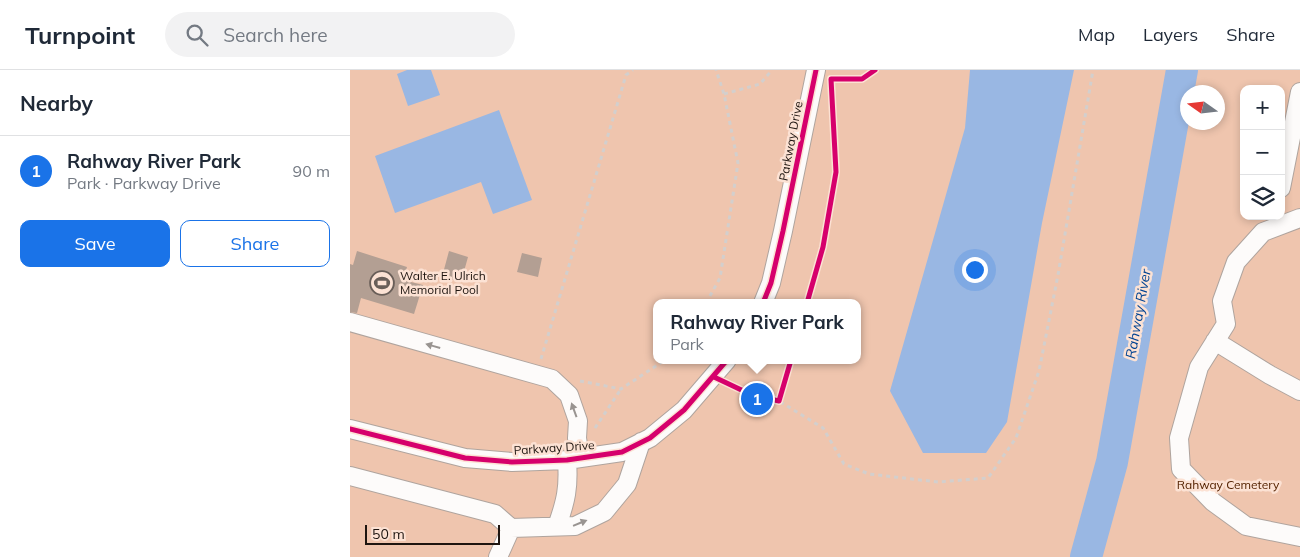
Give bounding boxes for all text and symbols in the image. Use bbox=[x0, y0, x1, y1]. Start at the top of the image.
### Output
search box bbox=[165, 12, 515, 57]
text: Turnpoint bbox=[25, 20, 135, 50]
icon: search bbox=[183, 21, 211, 49]
text: Search here bbox=[223, 23, 328, 47]
text: Map bbox=[1078, 23, 1115, 46]
text: Layers bbox=[1143, 23, 1198, 46]
text: Share bbox=[1226, 23, 1275, 46]
north arrow bbox=[1180, 85, 1225, 130]
map controls bbox=[1240, 85, 1285, 220]
button: + bbox=[1240, 85, 1285, 130]
text: Nearby bbox=[20, 90, 93, 116]
street label: Parkway Drive bbox=[775, 100, 806, 182]
button: − bbox=[1240, 130, 1285, 175]
text: Rahway River Park bbox=[67, 149, 241, 173]
text: 1 bbox=[31, 161, 41, 181]
text: 90 m bbox=[293, 161, 330, 181]
text: Park · Parkway Drive bbox=[67, 173, 221, 193]
button: layers bbox=[1240, 175, 1285, 220]
button: Save bbox=[20, 220, 170, 267]
button: Share bbox=[180, 220, 330, 267]
your location bbox=[962, 257, 988, 283]
water label: Rahway River bbox=[1121, 267, 1155, 360]
place label: Walter E. Ulrich Memorial Pool bbox=[400, 268, 486, 297]
sports icon: Walter E. Ulrich Memorial Pool bbox=[369, 270, 395, 296]
popup bbox=[653, 299, 861, 364]
text: Rahway River Park bbox=[670, 310, 844, 334]
text: Park bbox=[670, 334, 704, 354]
one-way arrow bbox=[426, 341, 441, 349]
pin: 1 bbox=[741, 380, 773, 418]
one-way arrow bbox=[570, 402, 578, 417]
street label: Parkway Drive bbox=[513, 437, 595, 458]
park label: Rahway Cemetery bbox=[1177, 477, 1280, 492]
one-way arrow bbox=[573, 519, 588, 527]
scale bar bbox=[365, 522, 500, 545]
text: 50 m bbox=[372, 525, 405, 543]

